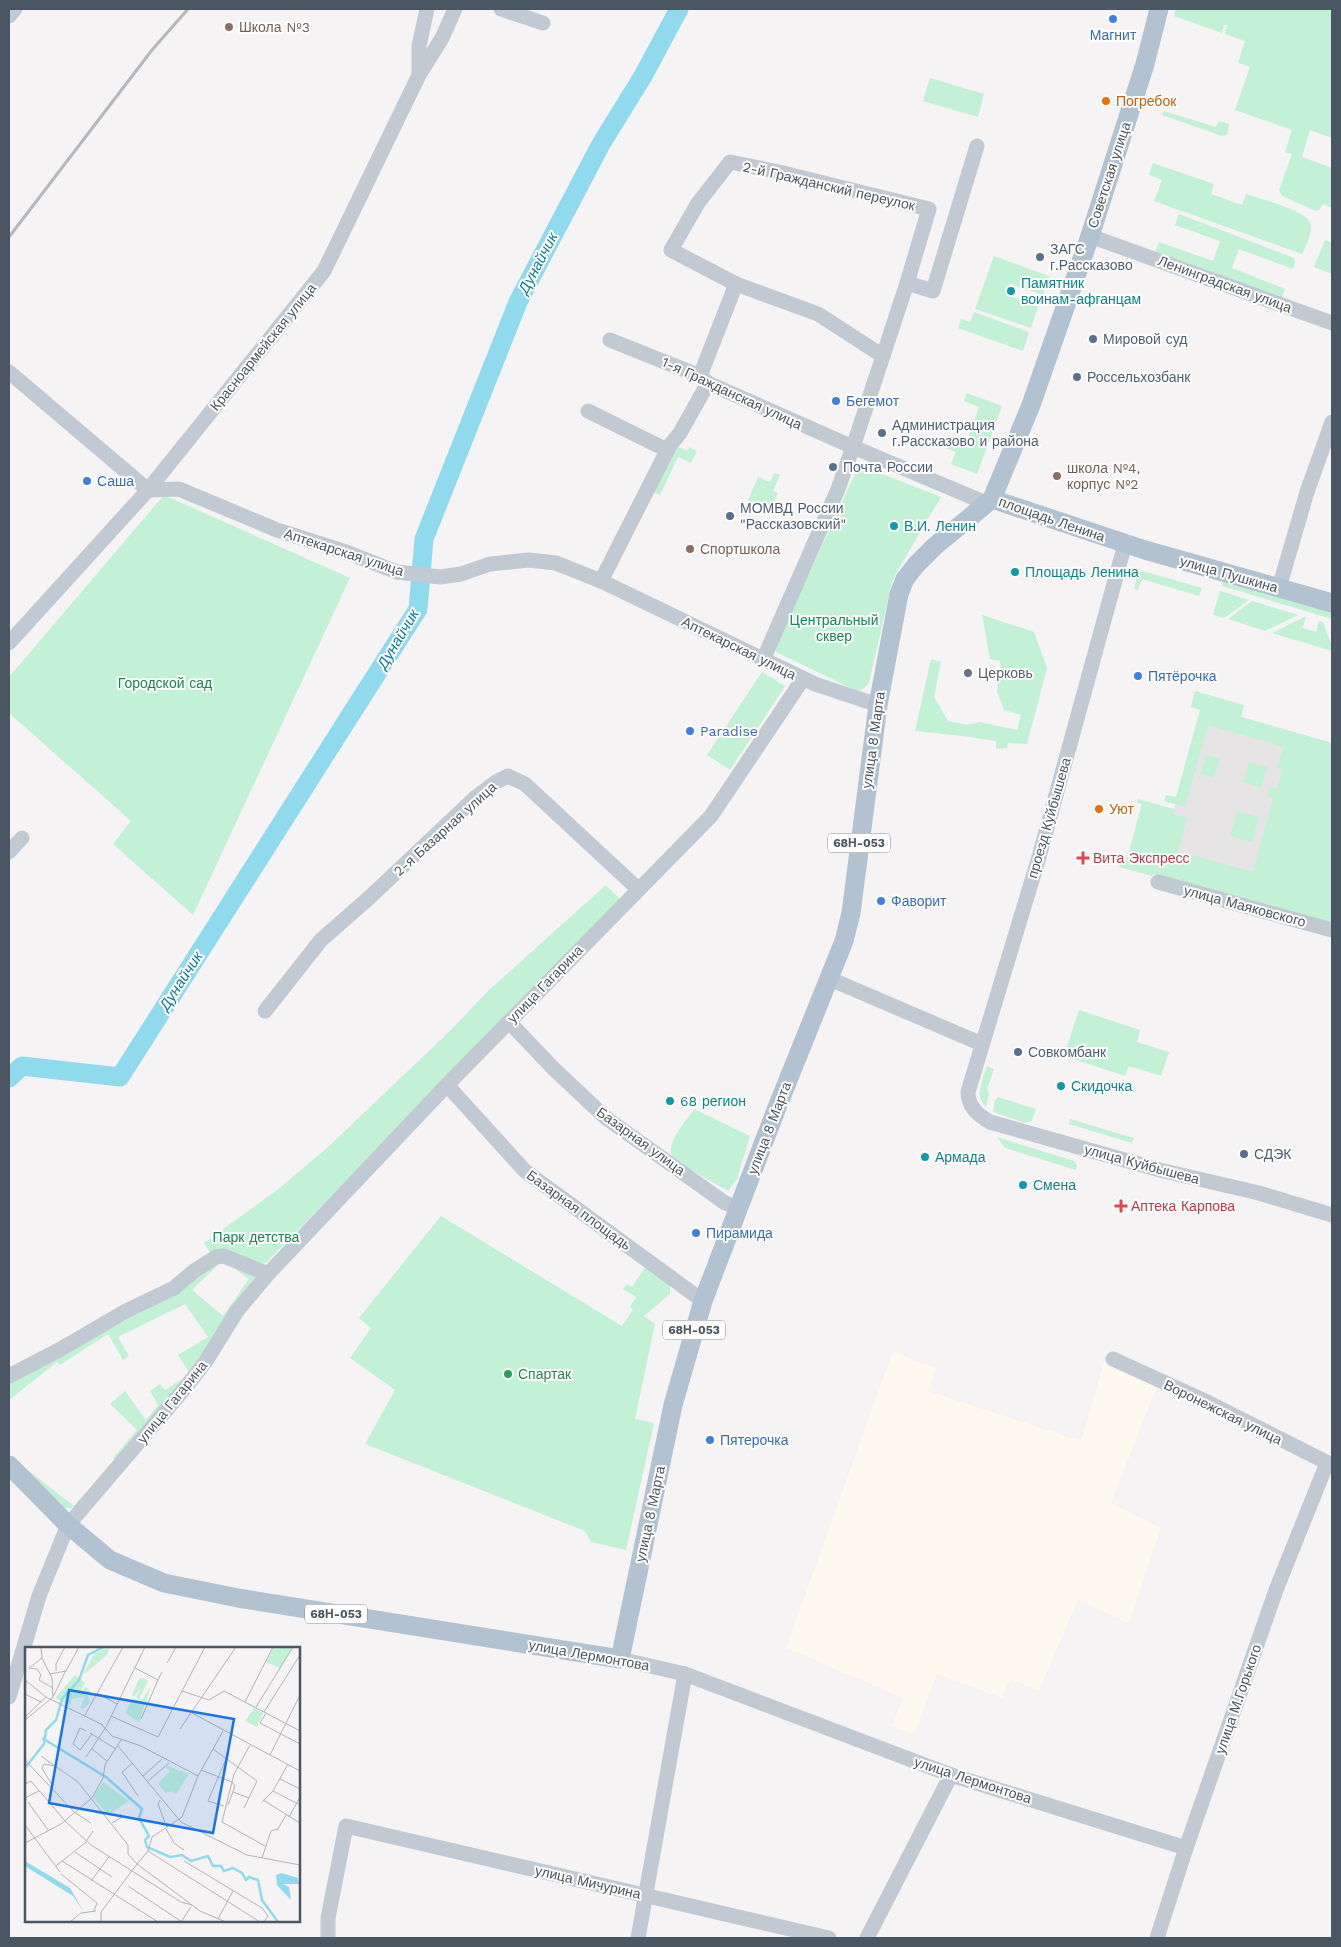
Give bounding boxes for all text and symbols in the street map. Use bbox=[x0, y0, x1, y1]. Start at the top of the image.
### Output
marker: Магнит bbox=[1107, 13, 1119, 25]
place label: Школа №3 bbox=[239, 19, 310, 35]
marker: Школа №3 bbox=[223, 21, 235, 33]
place label: Магнит bbox=[1090, 27, 1137, 43]
place label: Погребок bbox=[1116, 93, 1177, 109]
marker: Погребок bbox=[1100, 95, 1112, 107]
street label: Советская улица bbox=[1084, 120, 1134, 230]
street label: 2-й Гражданский переулок bbox=[741, 158, 918, 214]
water label: Дунайчик bbox=[514, 229, 562, 298]
place label: ЗАГС г.Рассказово bbox=[1050, 241, 1133, 273]
marker: ЗАГС г.Рассказово bbox=[1034, 251, 1046, 263]
street label: Ленинградская улица bbox=[1156, 252, 1294, 316]
place label: Памятник воинам-афганцам bbox=[1021, 275, 1141, 307]
street label: Красноармейская улица bbox=[207, 280, 319, 414]
marker: Памятник воинам-афганцам bbox=[1005, 285, 1017, 297]
place label: Мировой суд bbox=[1103, 331, 1187, 347]
marker: Мировой суд bbox=[1087, 333, 1099, 345]
street label: 1-я Гражданская улица bbox=[660, 354, 805, 433]
place label: Россельхозбанк bbox=[1087, 369, 1191, 385]
marker: Россельхозбанк bbox=[1071, 371, 1083, 383]
place label: Бегемот bbox=[846, 393, 900, 409]
marker: Бегемот bbox=[830, 395, 842, 407]
place label: Администрация г.Рассказово и района bbox=[892, 417, 1039, 449]
marker: Администрация г.Рассказово и района bbox=[876, 427, 888, 439]
place label: Почта России bbox=[843, 459, 933, 475]
place label: школа №4, корпус №2 bbox=[1067, 460, 1140, 492]
marker: Почта России bbox=[827, 461, 839, 473]
marker: школа №4, корпус №2 bbox=[1051, 470, 1063, 482]
place label: Саша bbox=[97, 473, 134, 489]
marker: Саша bbox=[81, 475, 93, 487]
street label: площадь Ленина bbox=[997, 493, 1107, 545]
place label: МОМВД России "Рассказовский" bbox=[740, 500, 846, 532]
marker: МОМВД России "Рассказовский" bbox=[724, 510, 736, 522]
place label: В.И. Ленин bbox=[904, 518, 976, 534]
marker: В.И. Ленин bbox=[888, 520, 900, 532]
street label: Аптекарская улица bbox=[282, 525, 406, 579]
place label: Спортшкола bbox=[700, 541, 781, 557]
marker: Спортшкола bbox=[684, 543, 696, 555]
street label: улица Пушкина bbox=[1178, 552, 1280, 596]
place label: Площадь Ленина bbox=[1025, 564, 1139, 580]
marker: Площадь Ленина bbox=[1009, 566, 1021, 578]
water label: Дунайчик bbox=[372, 605, 423, 674]
park label: Центральный сквер bbox=[790, 612, 878, 644]
street label: Аптекарская улица bbox=[679, 613, 799, 683]
place label: Церковь bbox=[978, 665, 1033, 681]
marker: Церковь bbox=[962, 667, 974, 679]
place label: Пятёрочка bbox=[1148, 668, 1217, 684]
marker: Пятёрочка bbox=[1132, 670, 1144, 682]
park label: Городской сад bbox=[118, 675, 212, 691]
street label: улица 8 Марта bbox=[858, 690, 888, 790]
place label: Paradise bbox=[700, 723, 758, 739]
marker: Paradise bbox=[684, 725, 696, 737]
street label: проезд Куйбышева bbox=[1024, 756, 1074, 880]
street label: 2-я Базарная улица bbox=[390, 779, 500, 879]
place label: Уют bbox=[1109, 801, 1134, 817]
marker: Уют bbox=[1093, 803, 1105, 815]
road number: 68Н-053 bbox=[828, 834, 890, 852]
place label: Вита Экспресс bbox=[1093, 850, 1189, 866]
marker: Вита Экспресс bbox=[1077, 852, 1089, 864]
street label: улица Маяковского bbox=[1182, 882, 1308, 930]
place label: Фаворит bbox=[891, 893, 947, 909]
marker: Фаворит bbox=[875, 895, 887, 907]
street label: улица Гагарина bbox=[504, 942, 586, 1026]
water label: Дунайчик bbox=[154, 948, 207, 1015]
place label: Совкомбанк bbox=[1028, 1044, 1107, 1060]
marker: Совкомбанк bbox=[1012, 1046, 1024, 1058]
place label: Скидочка bbox=[1071, 1078, 1132, 1094]
street label: улица 8 Марта bbox=[744, 1079, 794, 1177]
marker: Скидочка bbox=[1055, 1080, 1067, 1092]
place label: 68 регион bbox=[680, 1093, 746, 1109]
marker: 68 регион bbox=[664, 1095, 676, 1107]
street label: Базарная улица bbox=[594, 1104, 688, 1179]
street label: улица Куйбышева bbox=[1083, 1141, 1201, 1187]
place label: СДЭК bbox=[1254, 1146, 1292, 1162]
marker: СДЭК bbox=[1238, 1148, 1250, 1160]
place label: Армада bbox=[935, 1149, 986, 1165]
marker: Армада bbox=[919, 1151, 931, 1163]
street label: Базарная площадь bbox=[524, 1167, 634, 1253]
place label: Смена bbox=[1033, 1177, 1076, 1193]
marker: Смена bbox=[1017, 1179, 1029, 1191]
place label: Аптека Карпова bbox=[1131, 1198, 1235, 1214]
marker: Аптека Карпова bbox=[1115, 1200, 1127, 1212]
place label: Пирамида bbox=[706, 1225, 773, 1241]
marker: Пирамида bbox=[690, 1227, 702, 1239]
park label: Парк детства bbox=[213, 1229, 300, 1245]
road number: 68Н-053 bbox=[663, 1320, 725, 1340]
street label: улица Гагарина bbox=[134, 1357, 210, 1446]
place label: Спартак bbox=[518, 1366, 572, 1382]
marker: Спартак bbox=[502, 1368, 514, 1380]
street label: Воронежская улица bbox=[1161, 1376, 1285, 1448]
place label: Пятерочка bbox=[720, 1432, 789, 1448]
marker: Пятерочка bbox=[704, 1434, 716, 1446]
street label: улица 8 Марта bbox=[632, 1464, 668, 1563]
road number: 68Н-053 bbox=[305, 1605, 367, 1624]
street label: улица Лермонтова bbox=[527, 1637, 651, 1674]
street label: улица М.Горького bbox=[1212, 1642, 1264, 1756]
inset map bbox=[25, 1647, 300, 1922]
street label: улица Лермонтова bbox=[912, 1753, 1034, 1807]
street label: улица Мичурина bbox=[534, 1862, 643, 1902]

